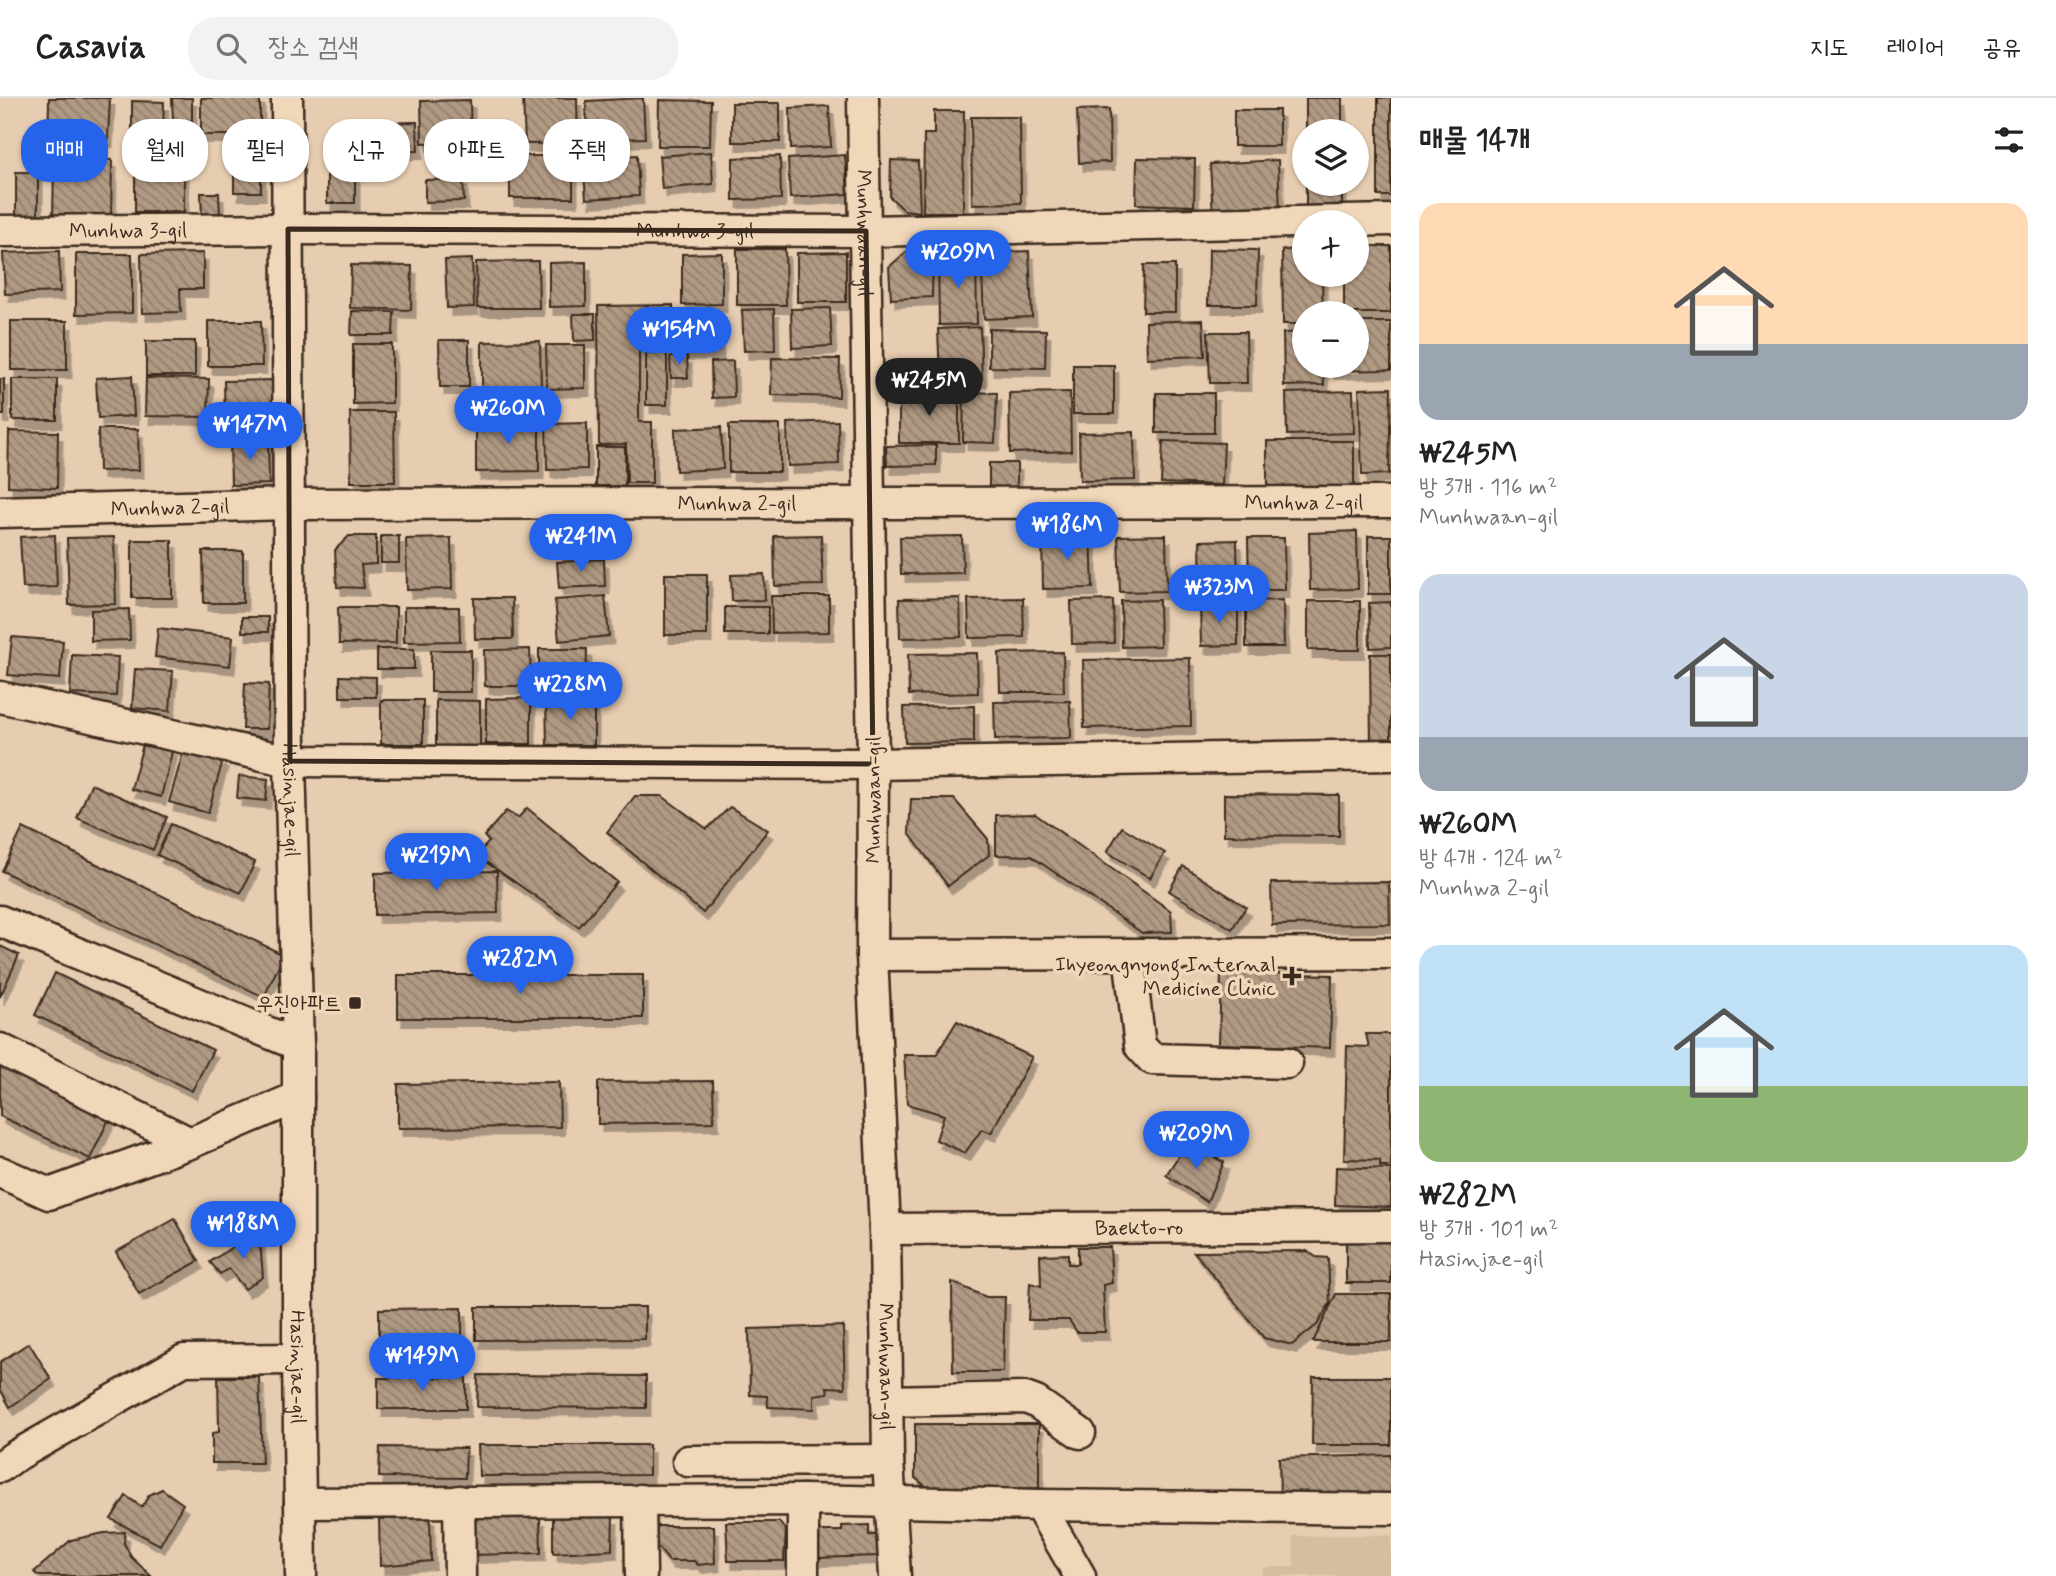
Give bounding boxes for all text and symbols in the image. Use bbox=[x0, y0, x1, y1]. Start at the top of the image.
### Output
search box bbox=[188, 17, 678, 80]
text: Casavia bbox=[35, 26, 146, 70]
icon: search bbox=[212, 29, 250, 67]
text: 장소 검색 bbox=[268, 31, 359, 65]
text: 지도 bbox=[1810, 33, 1848, 64]
text: 레이어 bbox=[1886, 33, 1944, 64]
text: 공유 bbox=[1982, 33, 2021, 64]
chip: 매매 bbox=[21, 119, 108, 182]
chip: 월세 bbox=[122, 119, 208, 182]
chip: 필터 bbox=[222, 119, 309, 182]
chip: 신규 bbox=[323, 119, 410, 182]
chip: 아파트 bbox=[424, 119, 529, 182]
chip: 주택 bbox=[543, 119, 630, 182]
map controls bbox=[1292, 119, 1369, 378]
button: layers bbox=[1292, 119, 1369, 196]
text: 매물 14개 bbox=[1419, 121, 1530, 160]
icon: filters bbox=[1990, 121, 2028, 159]
street label: Munhwaan-gil bbox=[849, 169, 879, 297]
button: + bbox=[1292, 210, 1369, 287]
street label: Munhwa 3-gil bbox=[69, 217, 187, 246]
street label: Munhwa 3-gil bbox=[636, 217, 754, 246]
pin: ₩209M bbox=[909, 230, 1007, 290]
text: ₩209M bbox=[921, 238, 995, 268]
icon: home bbox=[1661, 248, 1787, 374]
button: − bbox=[1292, 301, 1369, 378]
pin: ₩154M bbox=[630, 308, 728, 367]
text: ₩154M bbox=[642, 315, 716, 345]
pin: ₩245M bbox=[880, 358, 978, 418]
text: ₩245M bbox=[891, 366, 967, 396]
pin: ₩260M bbox=[459, 386, 557, 446]
text: ₩260M bbox=[470, 394, 546, 424]
pin: ₩147M bbox=[201, 402, 299, 462]
text: ₩147M bbox=[213, 410, 287, 440]
text: ₩245M bbox=[1419, 434, 1517, 473]
text: 방 3개 · 116 m² bbox=[1419, 473, 1557, 503]
street label: Munhwa 2-gil bbox=[1244, 489, 1363, 517]
street label: Munhwa 2-gil bbox=[677, 490, 796, 518]
street label: Munhwa 2-gil bbox=[110, 493, 230, 524]
pin: ₩186M bbox=[1018, 503, 1116, 562]
text: Munhwaan-gil bbox=[1419, 503, 1558, 533]
text: ₩186M bbox=[1031, 510, 1103, 540]
pin: ₩241M bbox=[532, 514, 630, 574]
text: ₩241M bbox=[545, 522, 617, 552]
pin: ₩323M bbox=[1170, 566, 1268, 625]
text: ₩323M bbox=[1184, 573, 1254, 603]
icon: home bbox=[1661, 619, 1787, 745]
pin: ₩228M bbox=[521, 662, 619, 722]
text: ₩228M bbox=[533, 670, 607, 700]
street label: Munhwaan-gil bbox=[860, 736, 888, 864]
street label: Hasinjae-gil bbox=[275, 743, 306, 857]
text: ₩260M bbox=[1419, 805, 1517, 844]
pin: ₩219M bbox=[387, 834, 485, 893]
text: ₩219M bbox=[401, 841, 471, 871]
text: 방 4개 · 124 m² bbox=[1419, 844, 1563, 874]
text: Munhwa 2-gil bbox=[1419, 874, 1549, 904]
pin: ₩282M bbox=[471, 936, 569, 996]
text: ₩282M bbox=[483, 944, 557, 974]
place label: Ihyeongnyong Internal Medicine Clinic bbox=[1055, 951, 1276, 1003]
marker: Ihyeongnyong Internal Medicine Clinic bbox=[1282, 966, 1302, 986]
place label: 우진아파트 bbox=[257, 990, 341, 1018]
icon: home bbox=[1661, 990, 1787, 1116]
marker: 우진아파트 bbox=[347, 995, 363, 1011]
pin: ₩209M bbox=[1147, 1112, 1245, 1171]
text: ₩209M bbox=[1159, 1119, 1233, 1149]
text: ₩282M bbox=[1419, 1176, 1517, 1215]
pin: ₩188M bbox=[194, 1202, 292, 1261]
text: ₩188M bbox=[207, 1209, 279, 1239]
street label: Baekto-ro bbox=[1095, 1214, 1183, 1243]
text: 방 3개 · 101 m² bbox=[1419, 1215, 1558, 1245]
text: Hasinjae-gil bbox=[1419, 1245, 1544, 1275]
street label: Munhwaan-gil bbox=[871, 1303, 901, 1430]
street label: Hasinjae-gil bbox=[283, 1310, 312, 1424]
pin: ₩149M bbox=[373, 1334, 471, 1393]
text: ₩149M bbox=[385, 1341, 459, 1371]

